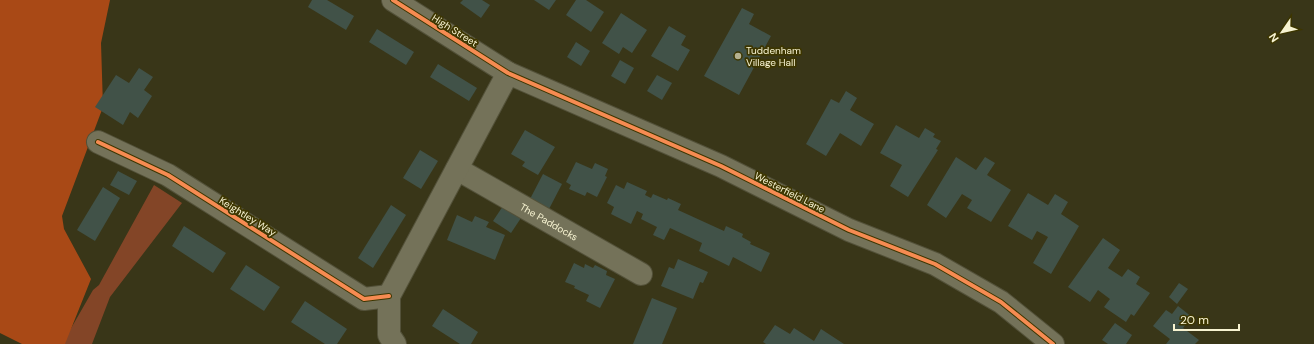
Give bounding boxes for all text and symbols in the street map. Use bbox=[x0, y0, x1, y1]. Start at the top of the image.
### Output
street label: High Street bbox=[429, 11, 480, 50]
north arrow bbox=[1262, 12, 1302, 52]
text: N bbox=[1266, 30, 1282, 45]
place label: Tuddenham Village Hall bbox=[746, 44, 801, 69]
marker: Tuddenham Village Hall bbox=[733, 51, 743, 61]
street label: Westerfield Lane bbox=[752, 169, 827, 216]
street label: Keightley Way bbox=[217, 194, 279, 239]
street label: The Paddocks bbox=[517, 200, 580, 244]
scale bar bbox=[1174, 306, 1239, 332]
text: 20 m bbox=[1180, 312, 1209, 328]

